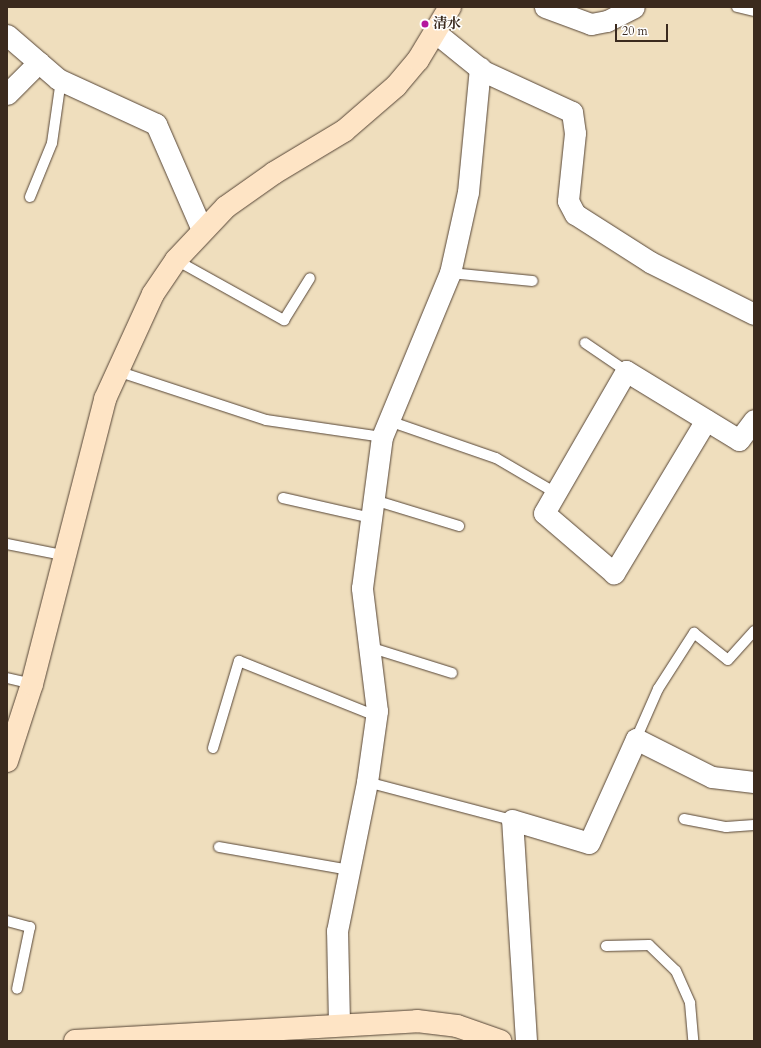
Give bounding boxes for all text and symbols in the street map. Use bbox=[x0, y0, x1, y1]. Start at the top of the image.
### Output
place label: 清水 bbox=[433, 16, 461, 32]
scale bar bbox=[617, 16, 670, 42]
marker: 清水 bbox=[420, 19, 430, 29]
text: 20 m bbox=[622, 23, 648, 39]

